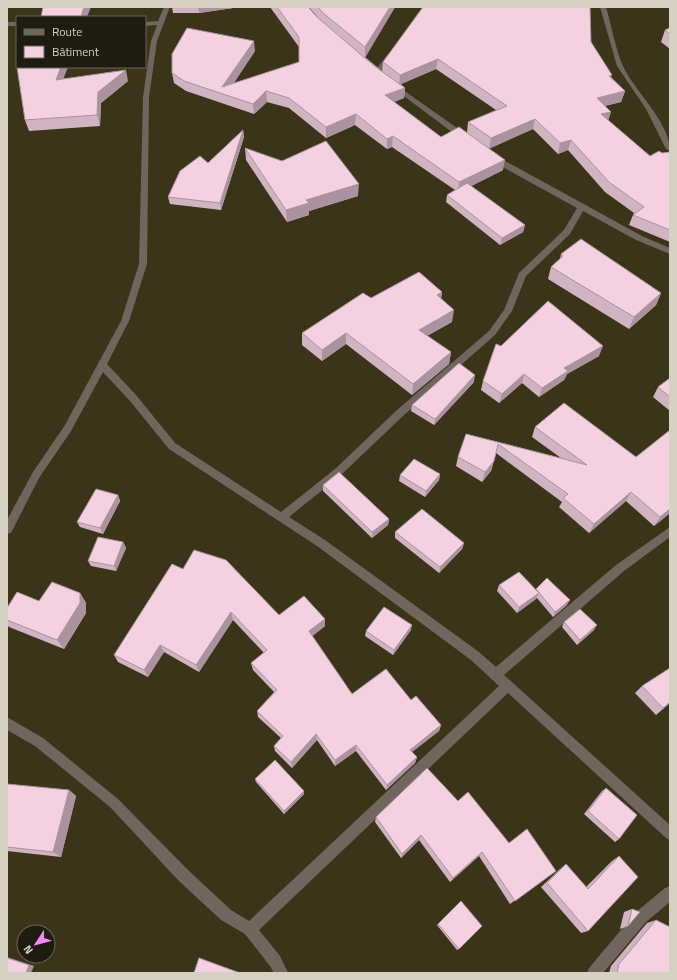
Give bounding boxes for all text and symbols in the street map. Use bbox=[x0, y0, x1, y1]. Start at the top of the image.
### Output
legend bbox=[16, 16, 146, 68]
text: Route bbox=[52, 22, 82, 41]
text: Bâtiment bbox=[52, 42, 100, 61]
north arrow bbox=[16, 924, 56, 964]
text: N bbox=[19, 942, 37, 958]

